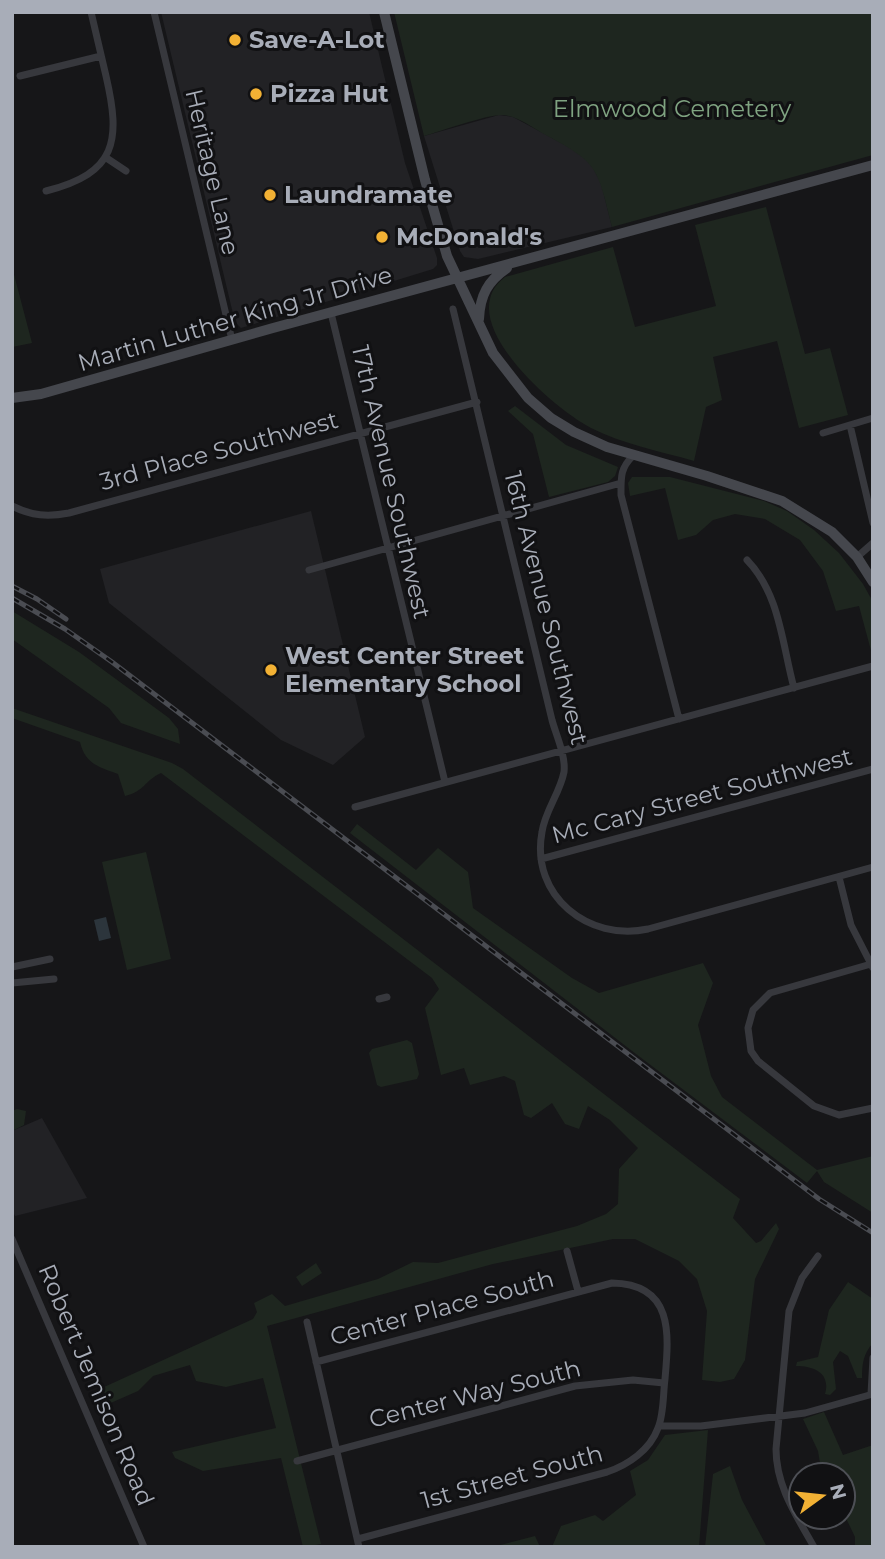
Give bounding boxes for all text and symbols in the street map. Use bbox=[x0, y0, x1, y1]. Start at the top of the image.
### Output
place label: Save-A-Lot bbox=[249, 25, 385, 54]
marker: Save-A-Lot bbox=[227, 32, 243, 48]
place label: Pizza Hut bbox=[270, 79, 389, 108]
street label: Heritage Lane bbox=[179, 86, 246, 258]
marker: Pizza Hut bbox=[248, 86, 264, 102]
park label: Elmwood Cemetery bbox=[553, 94, 791, 123]
place label: Laundramate bbox=[284, 180, 453, 209]
marker: Laundramate bbox=[262, 187, 278, 203]
place label: McDonald's bbox=[396, 222, 542, 251]
marker: McDonald's bbox=[374, 229, 390, 245]
street label: Martin Luther King Jr Drive bbox=[74, 260, 395, 377]
street label: 17th Avenue Southwest bbox=[346, 342, 437, 622]
street label: 3rd Place Southwest bbox=[96, 405, 342, 496]
street label: 16th Avenue Southwest bbox=[498, 468, 595, 748]
place label: West Center Street Elementary School bbox=[285, 641, 525, 698]
marker: West Center Street Elementary School bbox=[263, 662, 279, 678]
street label: Mc Cary Street Southwest bbox=[549, 741, 855, 850]
street label: Robert Jemison Road bbox=[32, 1260, 161, 1510]
street label: Center Place South bbox=[327, 1264, 557, 1351]
street label: Center Way South bbox=[366, 1353, 584, 1434]
street label: 1st Street South bbox=[418, 1438, 606, 1515]
north arrow bbox=[787, 1461, 857, 1531]
text: N bbox=[825, 1481, 851, 1502]

